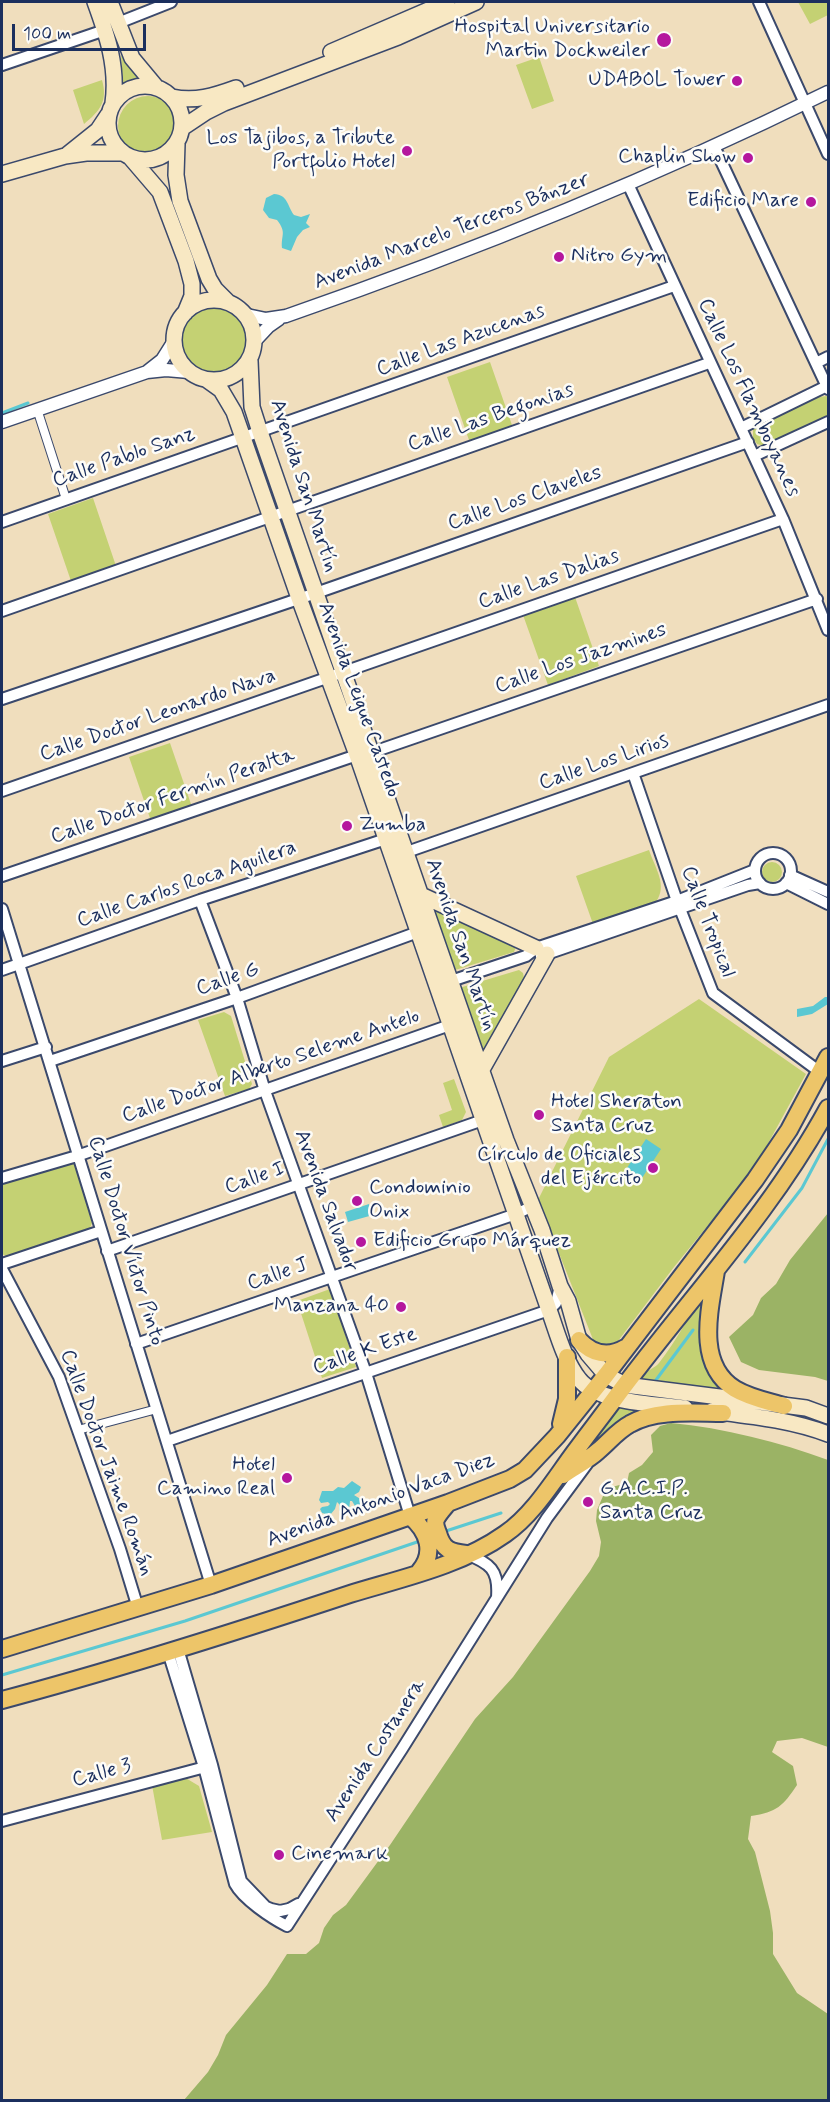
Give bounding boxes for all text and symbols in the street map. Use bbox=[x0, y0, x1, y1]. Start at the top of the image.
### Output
scale bar bbox=[15, 12, 148, 50]
place label: Hospital Universitario Martin Dockweiler bbox=[454, 15, 650, 65]
text: 100 m bbox=[23, 22, 71, 46]
marker: Hospital Universitario Martin Dockweiler bbox=[655, 31, 673, 49]
place label: UDABOL Tower bbox=[588, 68, 725, 94]
marker: UDABOL Tower bbox=[730, 74, 744, 88]
place label: Los Tajibos, a Tribute Portfolio Hotel bbox=[206, 126, 395, 176]
marker: Los Tajibos, a Tribute Portfolio Hotel bbox=[400, 144, 414, 158]
place label: Chaplin Show bbox=[618, 145, 736, 171]
marker: Chaplin Show bbox=[741, 151, 755, 165]
street label: Avenida Marcelo Terceros Bánzer bbox=[311, 168, 593, 296]
place label: Edificio Mare bbox=[687, 189, 799, 215]
marker: Edificio Mare bbox=[804, 195, 818, 209]
place label: Nitro Gym bbox=[571, 244, 667, 270]
marker: Nitro Gym bbox=[552, 250, 566, 264]
street label: Calle Los Flamboyanes bbox=[691, 295, 805, 501]
street label: Calle Las Azucenas bbox=[373, 299, 549, 383]
street label: Calle Las Begonias bbox=[405, 378, 577, 458]
street label: Avenida San Martín bbox=[263, 396, 343, 576]
street label: Calle Pablo Sanz bbox=[49, 422, 199, 494]
street label: Calle Los Claveles bbox=[445, 461, 605, 537]
street label: Calle Las Dalias bbox=[475, 544, 623, 616]
street label: Avenida Leigue Castedo bbox=[311, 599, 405, 801]
street label: Calle Los Jazmines bbox=[492, 618, 670, 700]
street label: Calle Doctor Leonardo Nava bbox=[37, 664, 279, 768]
street label: Calle Los Lirios bbox=[536, 729, 672, 797]
street label: Calle Doctor Fermín Peralta bbox=[48, 743, 298, 851]
place label: Zumba bbox=[359, 813, 426, 839]
marker: Zumba bbox=[340, 819, 354, 833]
street label: Calle Carlos Roca Aguilera bbox=[74, 836, 300, 934]
street label: Avenida San Martín bbox=[419, 856, 501, 1034]
street label: Calle Tropical bbox=[674, 863, 740, 981]
street label: Calle G bbox=[193, 958, 263, 1002]
street label: Calle Doctor Alberto Seleme Antelo bbox=[119, 1004, 423, 1130]
place label: Hotel Sheraton Santa Cruz bbox=[551, 1090, 682, 1140]
marker: Hotel Sheraton Santa Cruz bbox=[532, 1108, 546, 1122]
street label: Avenida Salvador bbox=[288, 1127, 362, 1275]
street label: Calle Doctor Víctor Pinto bbox=[81, 1133, 169, 1349]
place label: Círculo de Oficiales del Ejército bbox=[477, 1143, 641, 1193]
street label: Calle I bbox=[222, 1157, 288, 1201]
marker: Círculo de Oficiales del Ejército bbox=[646, 1161, 660, 1175]
place label: Condominio Onix bbox=[369, 1176, 471, 1226]
marker: Condominio Onix bbox=[350, 1194, 364, 1208]
place label: Edificio Grupo Márquez bbox=[373, 1229, 571, 1255]
marker: Edificio Grupo Márquez bbox=[354, 1235, 368, 1249]
street label: Calle J bbox=[244, 1253, 312, 1297]
place label: Manzana 40 bbox=[274, 1294, 389, 1320]
marker: Manzana 40 bbox=[394, 1300, 408, 1314]
street label: Calle K Este bbox=[310, 1322, 420, 1382]
street label: Calle Doctor Jaime Román bbox=[53, 1347, 159, 1579]
street label: Avenida Antonio Vaca Diez bbox=[264, 1448, 498, 1554]
place label: Hotel Camino Real bbox=[157, 1453, 275, 1503]
marker: Hotel Camino Real bbox=[280, 1471, 294, 1485]
place label: G.A.C.I.P. Santa Cruz bbox=[600, 1477, 703, 1527]
marker: G.A.C.I.P. Santa Cruz bbox=[581, 1495, 595, 1509]
street label: Avenida Costanera bbox=[320, 1675, 432, 1827]
street label: Calle 3 bbox=[70, 1754, 134, 1794]
place label: Cinemark bbox=[291, 1842, 388, 1868]
marker: Cinemark bbox=[272, 1848, 286, 1862]

